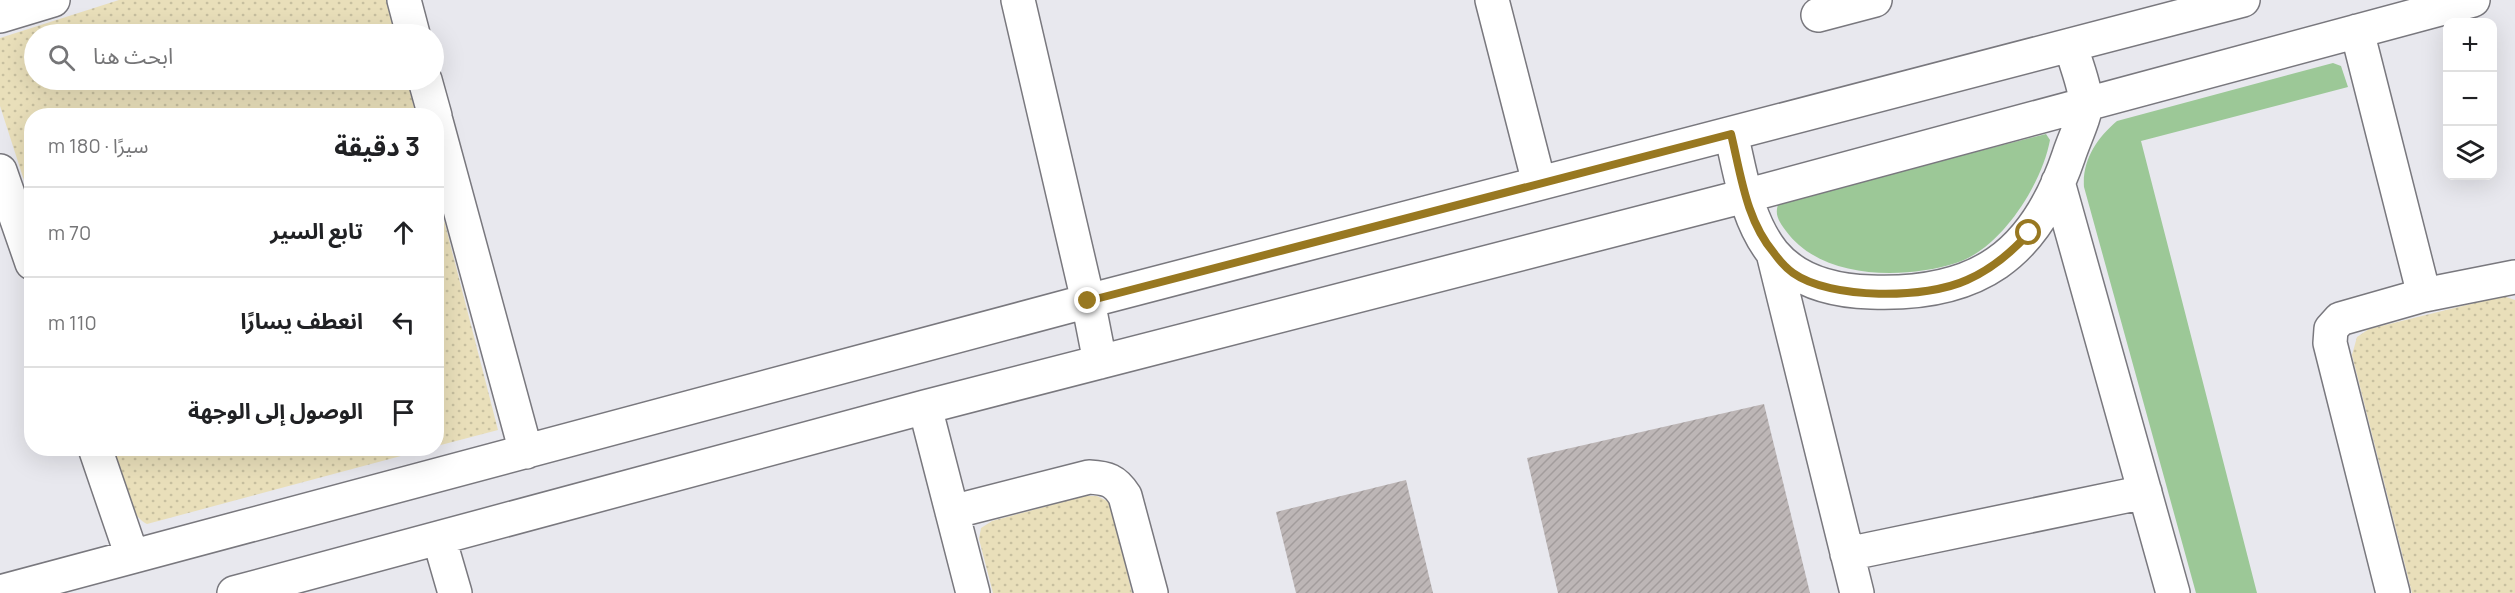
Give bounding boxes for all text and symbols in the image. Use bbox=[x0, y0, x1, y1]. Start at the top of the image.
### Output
map controls bbox=[2443, 18, 2497, 180]
button: + bbox=[2443, 18, 2497, 72]
search box bbox=[24, 24, 444, 90]
icon: search bbox=[45, 41, 78, 74]
text: ابحث هنا bbox=[93, 41, 173, 71]
button: − bbox=[2443, 72, 2497, 126]
button: layers bbox=[2443, 126, 2497, 180]
text: 3 دقيقة bbox=[334, 128, 420, 164]
text: سيرًا · 180 m bbox=[48, 132, 148, 159]
text: تابع السير bbox=[270, 216, 363, 246]
icon: ahead bbox=[387, 216, 420, 249]
text: 70 m bbox=[48, 219, 91, 246]
route start bbox=[2015, 219, 2041, 245]
route end bbox=[1074, 287, 1100, 313]
text: انعطف يسارًا bbox=[240, 306, 363, 336]
icon: left bbox=[387, 306, 420, 339]
text: 110 m bbox=[48, 309, 97, 336]
text: الوصول إلى الوجهة bbox=[188, 396, 363, 426]
icon: arrive bbox=[387, 396, 420, 429]

